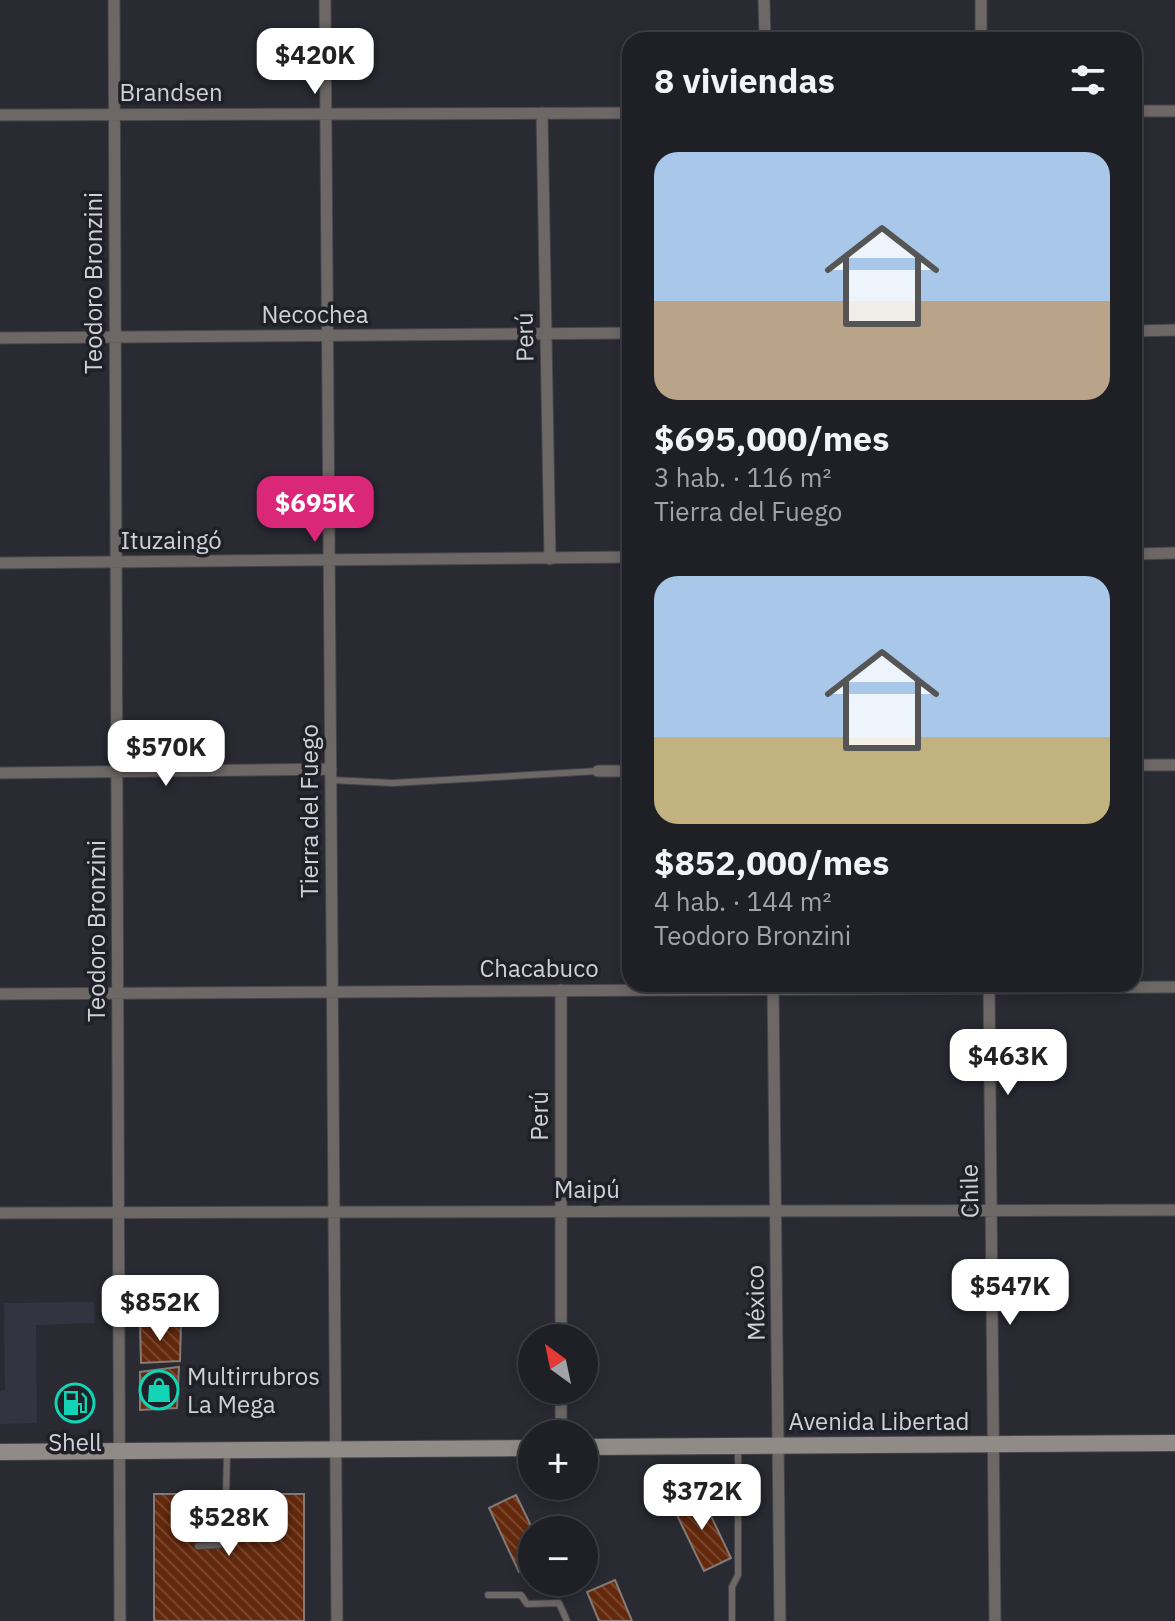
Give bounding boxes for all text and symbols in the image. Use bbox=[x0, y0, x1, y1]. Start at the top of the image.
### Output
pin: $420K bbox=[259, 28, 371, 96]
text: $420K bbox=[275, 37, 355, 71]
text: 8 viviendas bbox=[654, 58, 835, 102]
icon: filters bbox=[1066, 58, 1110, 102]
street label: Brandsen bbox=[119, 76, 223, 108]
street label: Teodoro Bronzini bbox=[77, 192, 109, 374]
icon: home bbox=[810, 204, 954, 348]
street label: Necochea bbox=[261, 298, 369, 330]
street label: Perú bbox=[508, 312, 540, 362]
text: $695,000/mes bbox=[654, 416, 889, 460]
text: 3 hab. · 116 m² bbox=[654, 460, 831, 494]
pin: $695K bbox=[259, 476, 371, 544]
text: $695K bbox=[275, 485, 355, 519]
text: Tierra del Fuego bbox=[654, 494, 842, 528]
street label: Ituzaingó bbox=[120, 524, 222, 556]
icon: home bbox=[810, 628, 954, 772]
pin: $570K bbox=[110, 720, 222, 788]
street label: Tierra del Fuego bbox=[293, 724, 325, 898]
text: $570K bbox=[126, 729, 206, 763]
street label: Teodoro Bronzini bbox=[80, 840, 112, 1022]
text: $852,000/mes bbox=[654, 840, 889, 884]
text: 4 hab. · 144 m² bbox=[654, 884, 831, 918]
text: Teodoro Bronzini bbox=[654, 918, 851, 952]
street label: Chacabuco bbox=[479, 952, 599, 984]
pin: $463K bbox=[952, 1029, 1064, 1097]
text: $463K bbox=[968, 1038, 1048, 1072]
street label: Perú bbox=[523, 1091, 555, 1141]
street label: Chile bbox=[953, 1164, 985, 1218]
street label: Maipú bbox=[554, 1173, 620, 1205]
pin: $547K bbox=[954, 1259, 1066, 1327]
street label: México bbox=[738, 1265, 772, 1341]
text: $547K bbox=[970, 1268, 1050, 1302]
pin: $852K bbox=[104, 1275, 216, 1343]
text: $852K bbox=[120, 1284, 200, 1318]
north arrow bbox=[518, 1324, 598, 1404]
map controls bbox=[518, 1324, 598, 1596]
place label: Multirrubros La Mega bbox=[187, 1360, 320, 1420]
shop icon: Multirrubros La Mega bbox=[138, 1369, 180, 1411]
fuel station icon: Shell bbox=[54, 1382, 96, 1424]
street label: Avenida Libertad bbox=[789, 1405, 969, 1437]
button: + bbox=[518, 1420, 598, 1500]
place label: Shell bbox=[48, 1426, 102, 1458]
pin: $372K bbox=[646, 1464, 758, 1532]
text: $372K bbox=[662, 1473, 742, 1507]
pin: $528K bbox=[173, 1490, 285, 1558]
text: $528K bbox=[189, 1499, 269, 1533]
button: − bbox=[518, 1516, 598, 1596]

